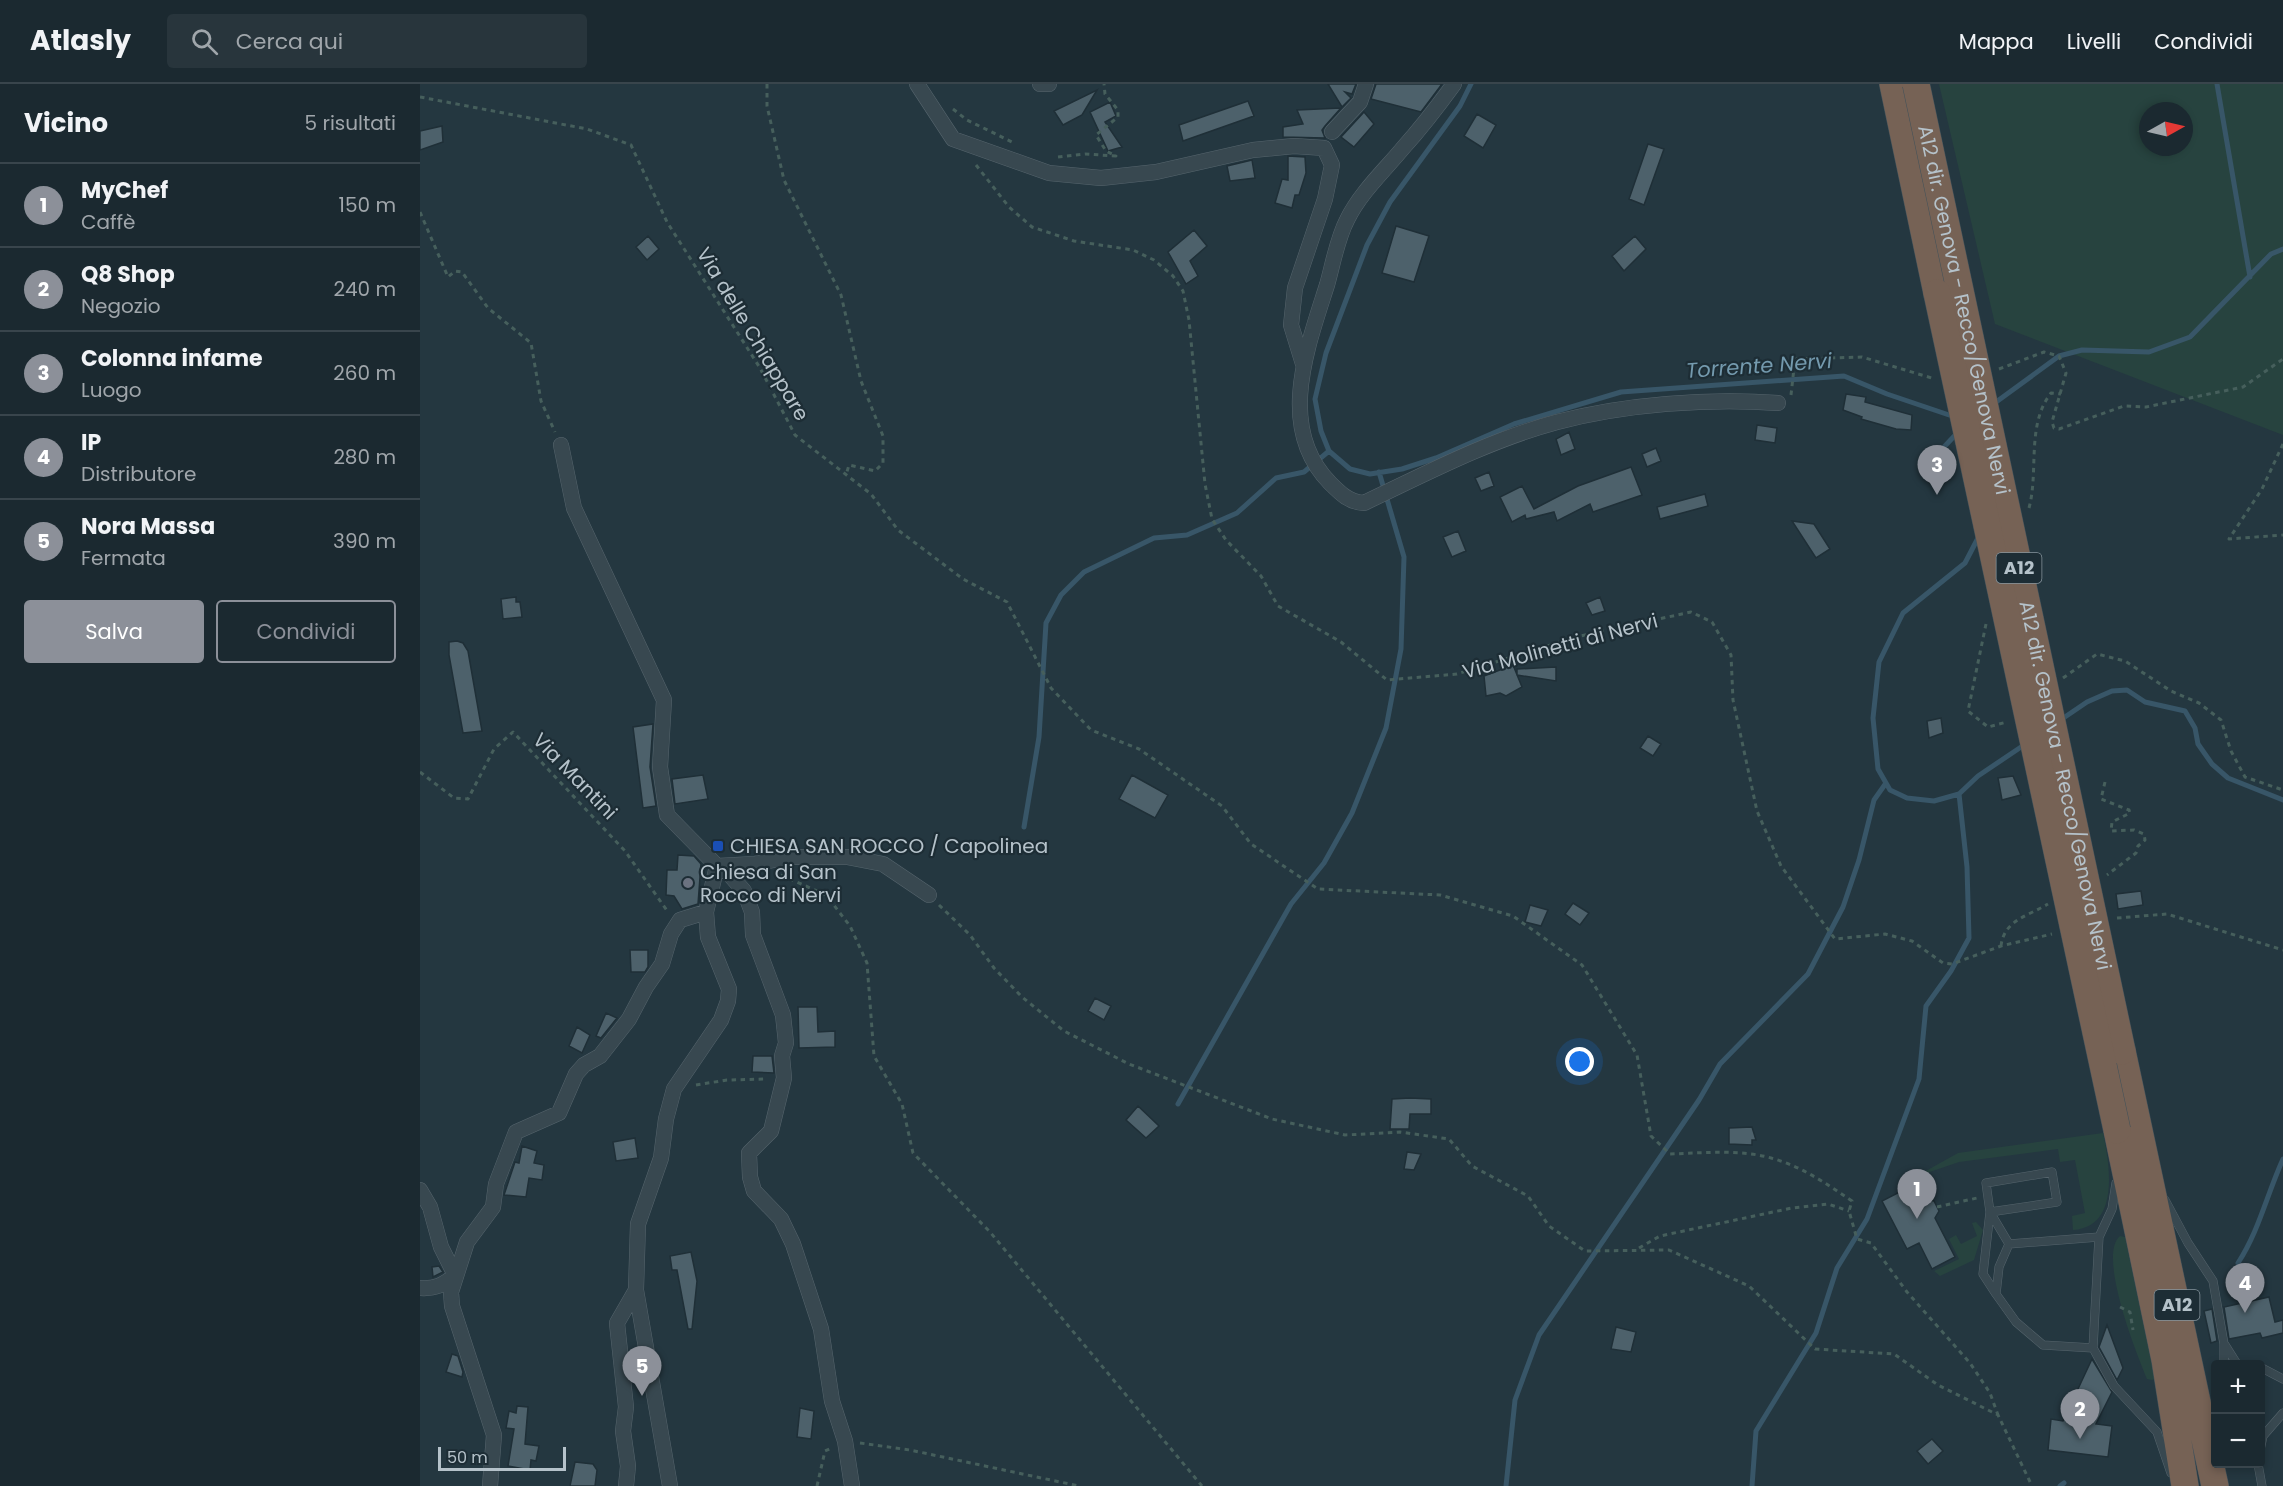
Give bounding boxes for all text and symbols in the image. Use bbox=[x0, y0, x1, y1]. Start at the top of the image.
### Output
search box bbox=[167, 14, 587, 68]
text: Atlasly bbox=[30, 21, 131, 60]
icon: search bbox=[188, 25, 221, 58]
text: Cerca qui bbox=[236, 26, 343, 57]
text: Mappa bbox=[1959, 27, 2034, 56]
text: Livelli bbox=[2067, 27, 2121, 56]
text: Condividi bbox=[2154, 27, 2253, 56]
north arrow bbox=[2139, 102, 2193, 156]
text: Vicino bbox=[24, 105, 108, 141]
text: 5 risultati bbox=[305, 109, 396, 137]
street label: A12 dir. Genova - Recco/Genova Nervi bbox=[1911, 123, 2017, 497]
text: MyChef bbox=[81, 175, 168, 206]
text: 1 bbox=[40, 191, 47, 219]
text: 150 m bbox=[339, 191, 396, 219]
text: Caffè bbox=[81, 208, 136, 236]
street label: Via delle Chiappare bbox=[690, 242, 816, 426]
text: Q8 Shop bbox=[81, 259, 175, 290]
text: 2 bbox=[38, 275, 49, 303]
text: 240 m bbox=[333, 275, 396, 303]
text: Negozio bbox=[81, 292, 161, 320]
text: Colonna infame bbox=[81, 343, 263, 374]
water label: Torrente Nervi bbox=[1685, 346, 1834, 385]
text: 3 bbox=[37, 359, 50, 387]
text: 260 m bbox=[333, 359, 396, 387]
text: Luogo bbox=[81, 376, 142, 404]
text: IP bbox=[81, 427, 101, 458]
text: 4 bbox=[37, 443, 50, 471]
text: 280 m bbox=[333, 443, 396, 471]
pin: 3 bbox=[1918, 446, 1957, 495]
text: Distributore bbox=[81, 460, 196, 488]
text: Nora Massa bbox=[81, 511, 215, 542]
text: 5 bbox=[37, 527, 50, 555]
text: 390 m bbox=[333, 527, 396, 555]
text: Fermata bbox=[81, 544, 166, 572]
road number: A12 bbox=[1996, 553, 2042, 583]
street label: A12 dir. Genova - Recco/Genova Nervi bbox=[2012, 598, 2118, 973]
button: Salva bbox=[24, 600, 204, 663]
button: Condividi bbox=[216, 600, 396, 663]
street label: Via Molinetti di Nervi bbox=[1459, 606, 1661, 686]
street label: Via Mantini bbox=[526, 726, 624, 826]
place label: CHIESA SAN ROCCO / Capolinea bbox=[730, 832, 1048, 860]
marker: CHIESA SAN ROCCO / Capolinea bbox=[711, 839, 725, 853]
place label: Chiesa di San Rocco di Nervi bbox=[700, 858, 841, 909]
marker: Chiesa di San Rocco di Nervi bbox=[681, 876, 695, 890]
your location bbox=[1565, 1047, 1594, 1076]
pin: 1 bbox=[1898, 1170, 1936, 1219]
pin: 4 bbox=[2226, 1264, 2264, 1313]
road number: A12 bbox=[2154, 1290, 2200, 1320]
pin: 5 bbox=[622, 1346, 662, 1396]
map controls bbox=[2211, 1360, 2265, 1468]
button: + bbox=[2211, 1360, 2265, 1414]
pin: 2 bbox=[2060, 1390, 2100, 1439]
button: − bbox=[2211, 1414, 2265, 1468]
scale bar bbox=[438, 1444, 566, 1472]
text: 50 m bbox=[447, 1446, 488, 1469]

